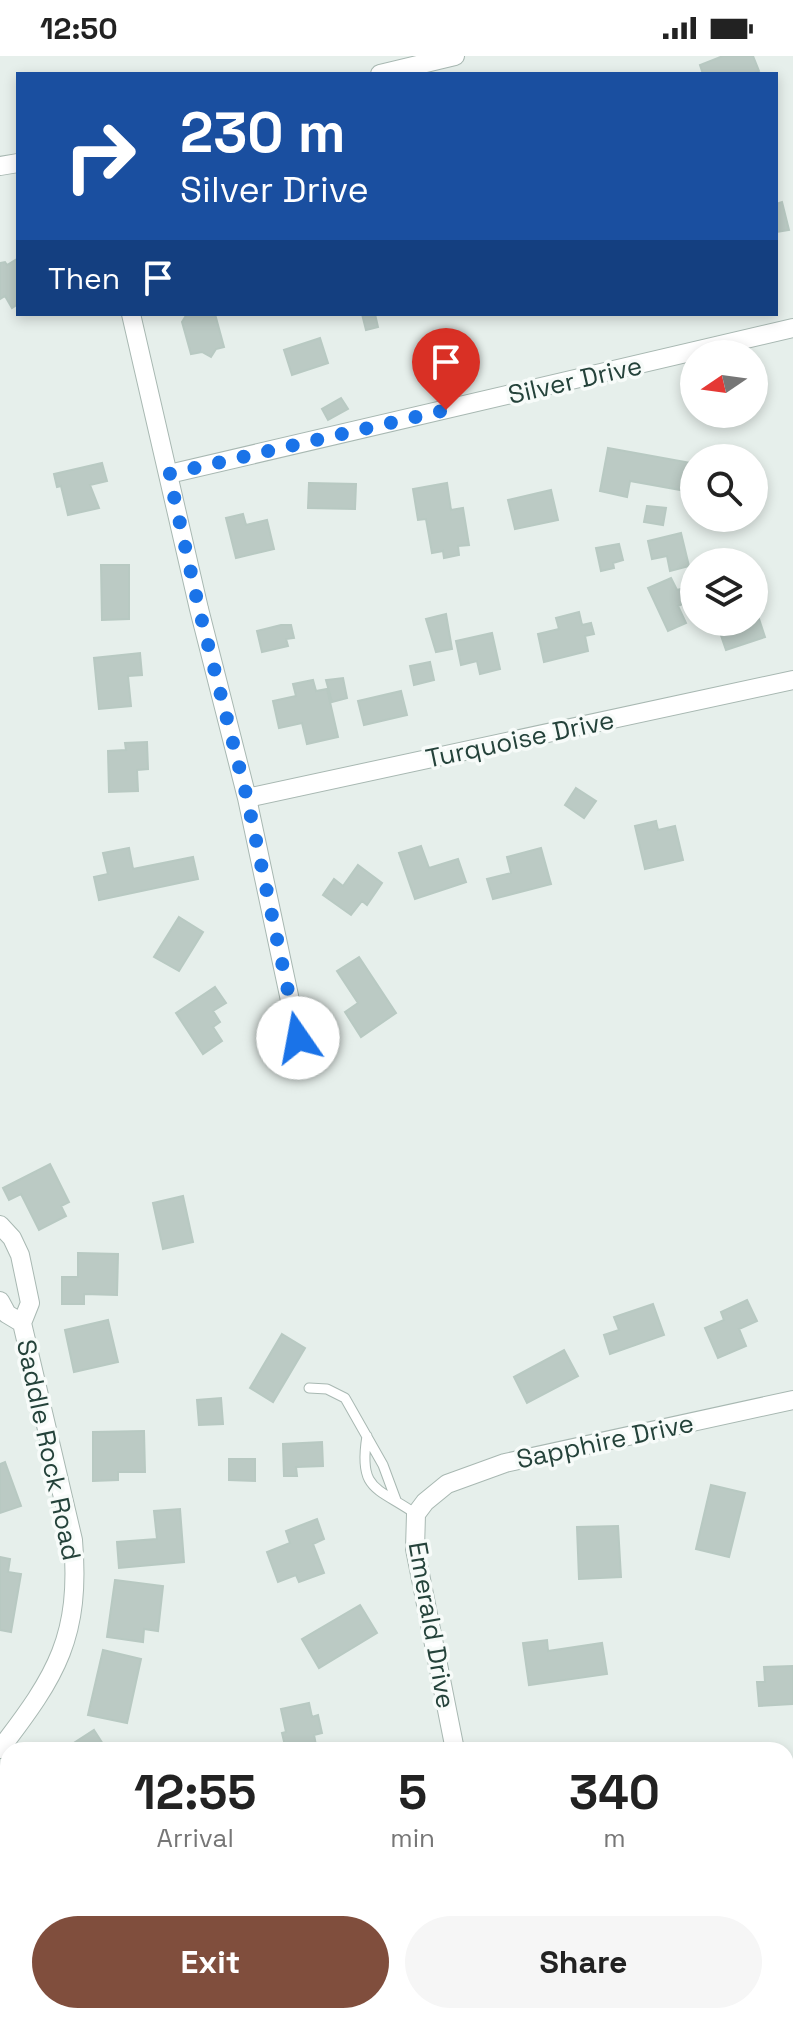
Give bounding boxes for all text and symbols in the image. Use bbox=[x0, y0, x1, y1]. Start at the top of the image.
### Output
text: 12:50 bbox=[40, 9, 118, 48]
text: 230 m bbox=[180, 97, 346, 168]
icon: right bbox=[48, 104, 152, 208]
text: Silver Drive bbox=[180, 167, 369, 213]
icon: arrive bbox=[136, 256, 180, 300]
text: Then bbox=[48, 259, 120, 298]
pin bbox=[412, 328, 480, 410]
icon: arrive bbox=[424, 340, 468, 384]
north arrow bbox=[680, 340, 768, 428]
map controls bbox=[680, 340, 768, 636]
street label: Silver Drive bbox=[505, 348, 645, 412]
button: search bbox=[680, 444, 768, 532]
button: layers bbox=[680, 548, 768, 636]
street label: Turquoise Drive bbox=[423, 702, 617, 776]
position arrow bbox=[256, 996, 340, 1080]
street label: Saddle Rock Road bbox=[9, 1336, 89, 1564]
street label: Sapphire Drive bbox=[513, 1406, 697, 1476]
street label: Emerald Drive bbox=[401, 1539, 463, 1711]
text: 12:55 bbox=[134, 1762, 256, 1823]
text: 5 bbox=[398, 1762, 427, 1823]
text: 340 bbox=[569, 1762, 660, 1823]
text: Arrival bbox=[157, 1821, 234, 1855]
text: min bbox=[390, 1821, 435, 1855]
text: m bbox=[603, 1821, 626, 1855]
button: Exit bbox=[32, 1916, 389, 2008]
button: Share bbox=[405, 1916, 762, 2008]

